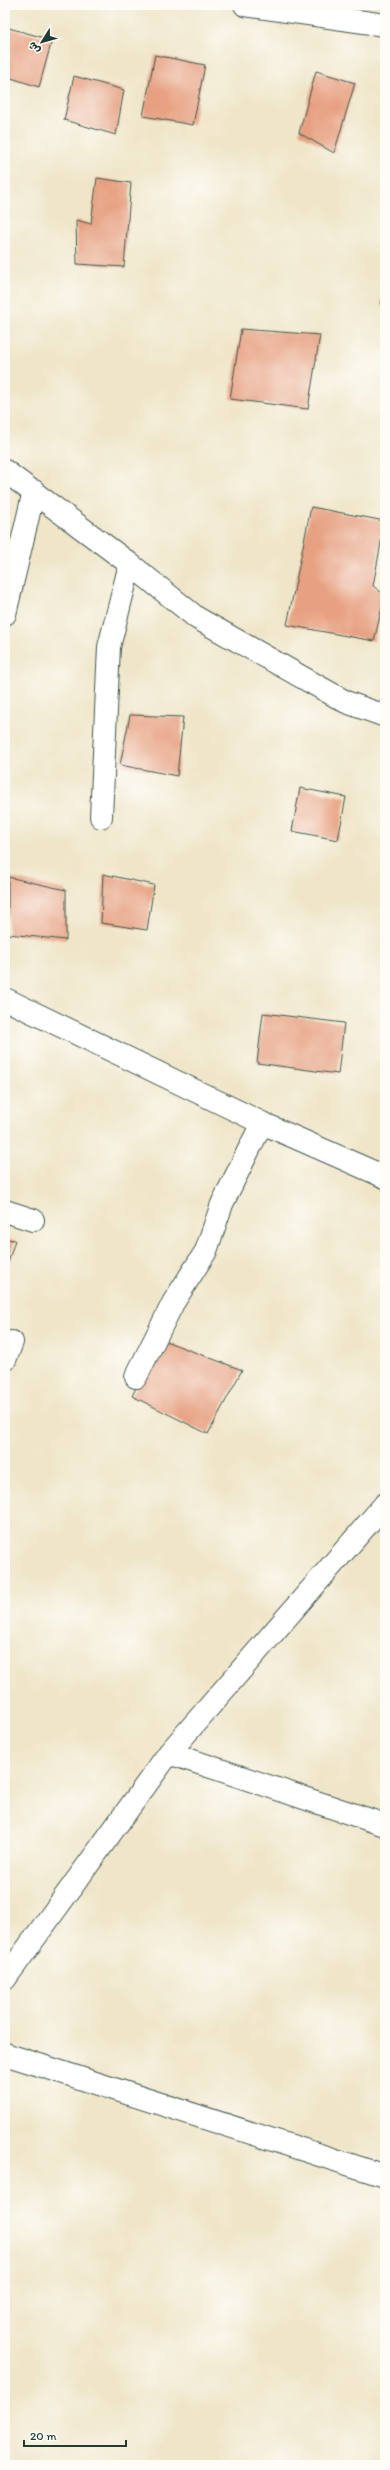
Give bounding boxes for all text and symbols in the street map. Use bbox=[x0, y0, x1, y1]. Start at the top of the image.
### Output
north arrow bbox=[22, 22, 62, 62]
text: ش bbox=[26, 39, 43, 56]
scale bar bbox=[24, 2422, 126, 2448]
text: 20 m bbox=[30, 2429, 57, 2443]

